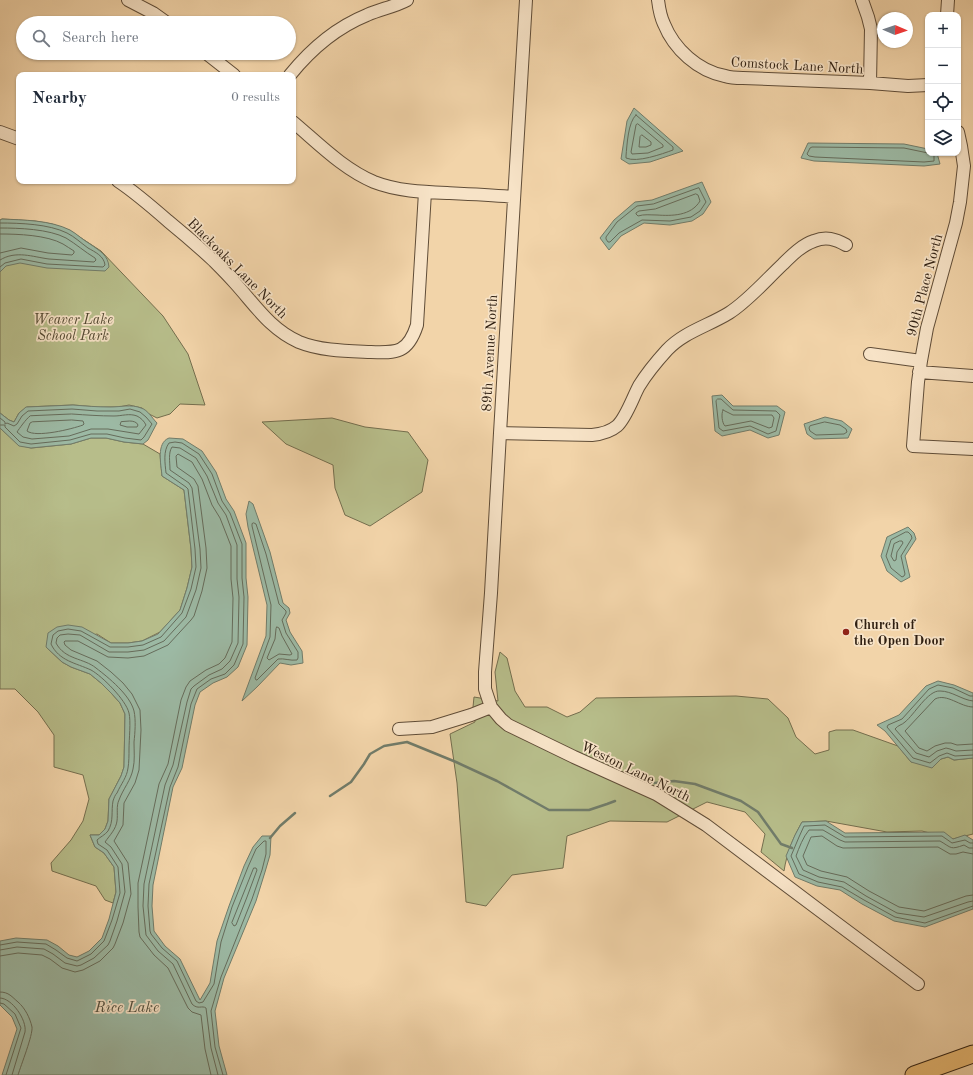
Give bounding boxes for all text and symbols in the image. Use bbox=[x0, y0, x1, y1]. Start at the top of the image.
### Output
north arrow bbox=[877, 12, 913, 48]
map controls bbox=[925, 12, 961, 156]
button: + bbox=[925, 12, 961, 48]
search box bbox=[16, 16, 296, 60]
icon: search bbox=[30, 27, 52, 49]
text: Search here bbox=[62, 31, 139, 46]
button: − bbox=[925, 48, 961, 84]
street label: Comstock Lane North bbox=[730, 56, 864, 76]
button: locate bbox=[925, 84, 961, 120]
text: Nearby bbox=[32, 90, 87, 107]
text: 0 results bbox=[231, 91, 280, 104]
button: layers bbox=[925, 120, 961, 156]
street label: Blackoaks Lane North bbox=[185, 216, 290, 322]
street label: 90th Place North bbox=[905, 232, 945, 338]
street label: 89th Avenue North bbox=[480, 294, 500, 412]
park label: Weaver Lake School Park bbox=[33, 313, 113, 343]
place label: Church of the Open Door bbox=[854, 618, 945, 648]
marker: Church of the Open Door bbox=[841, 627, 851, 637]
street label: Weston Lane North bbox=[579, 739, 693, 805]
water label: Rice Lake bbox=[94, 1001, 159, 1016]

